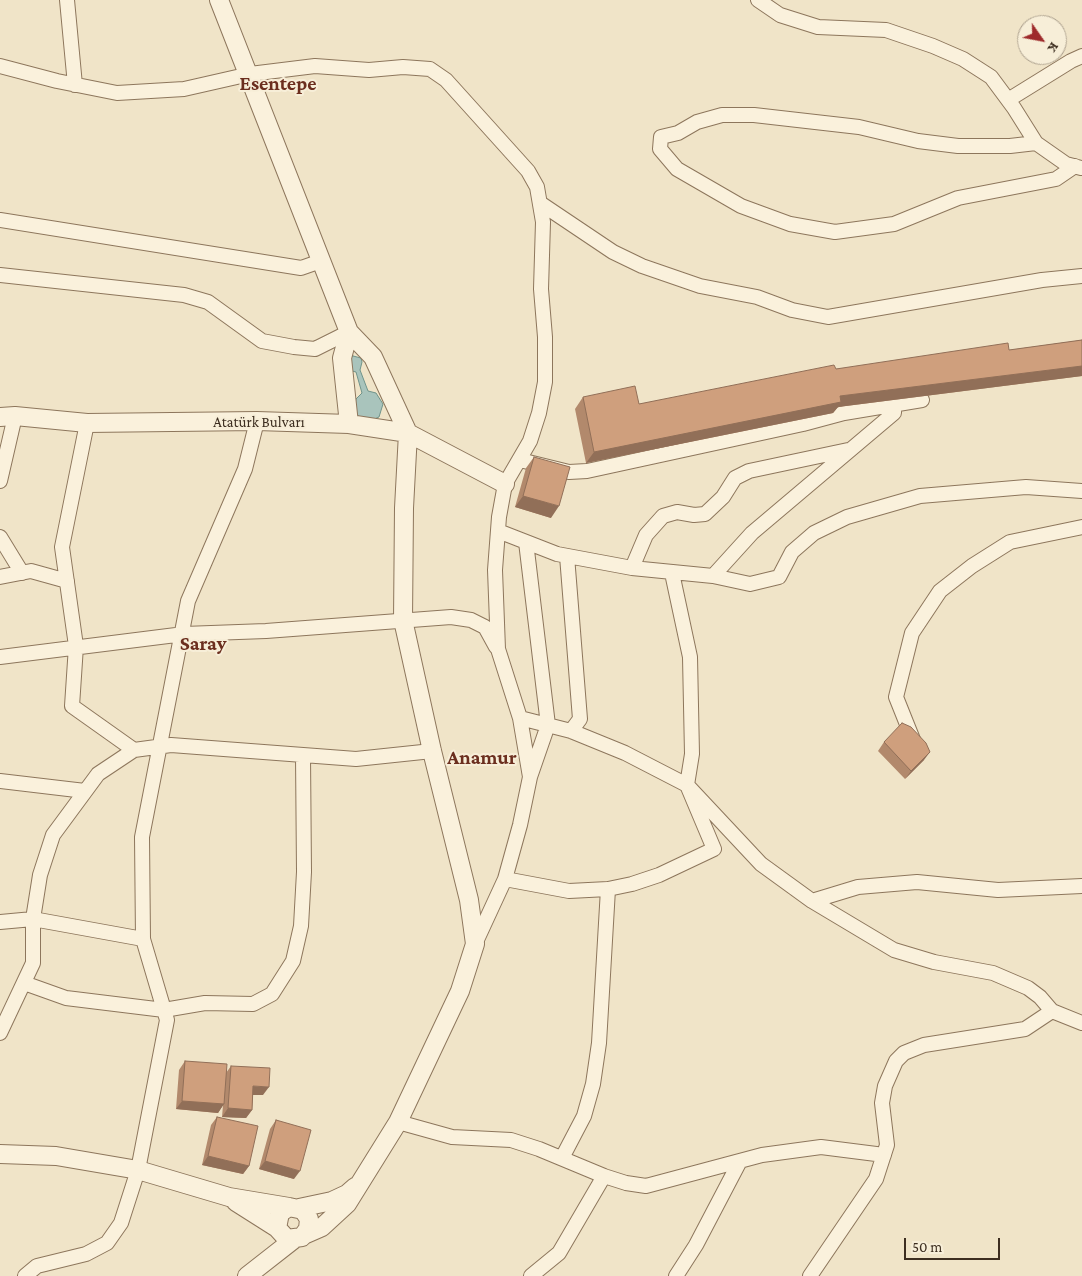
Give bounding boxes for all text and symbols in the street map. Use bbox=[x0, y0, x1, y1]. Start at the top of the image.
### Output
north arrow bbox=[1017, 15, 1067, 65]
text: K bbox=[1045, 40, 1063, 56]
district label: Esentepe bbox=[240, 72, 316, 96]
street label: Atatürk Bulvarı bbox=[213, 413, 305, 431]
district label: Saray bbox=[180, 632, 226, 656]
district label: Anamur bbox=[447, 746, 517, 770]
scale bar bbox=[907, 1228, 1003, 1260]
text: 50 m bbox=[912, 1239, 942, 1255]

